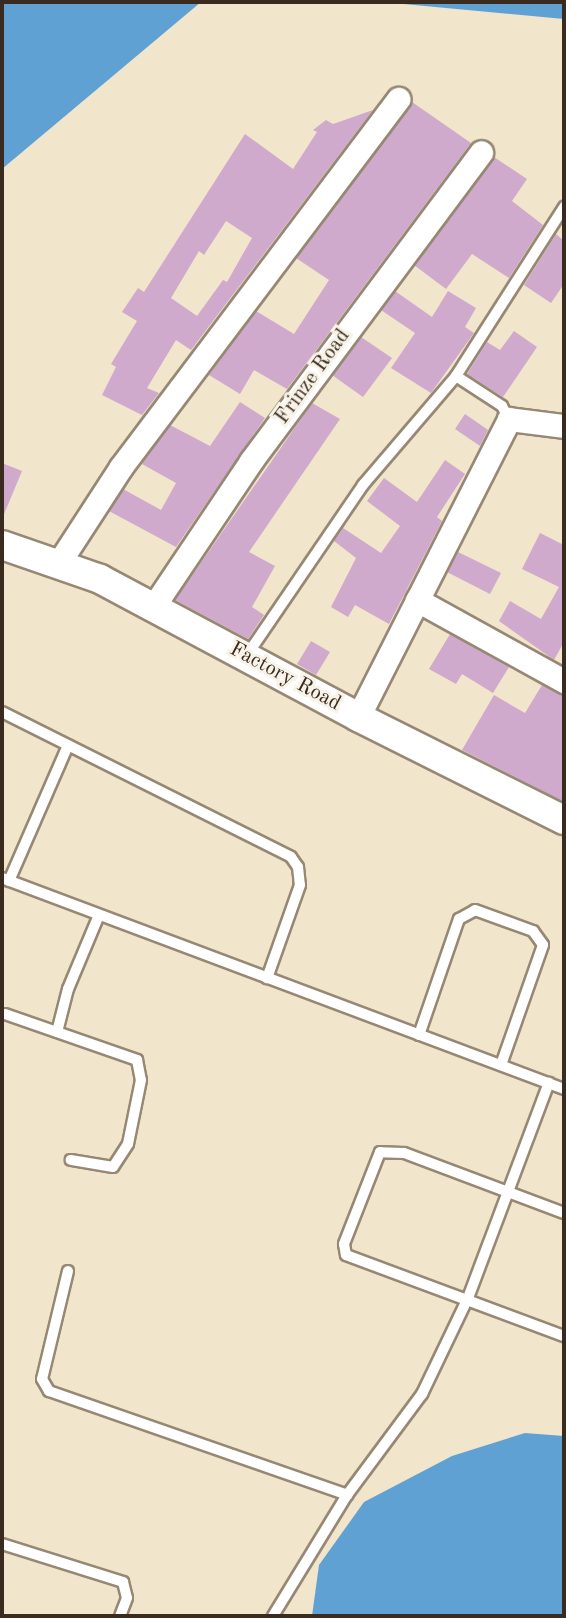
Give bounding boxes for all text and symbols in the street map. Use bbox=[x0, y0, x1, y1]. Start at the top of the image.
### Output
street label: Frinze Road bbox=[270, 325, 356, 429]
street label: Factory Road bbox=[225, 637, 345, 717]

